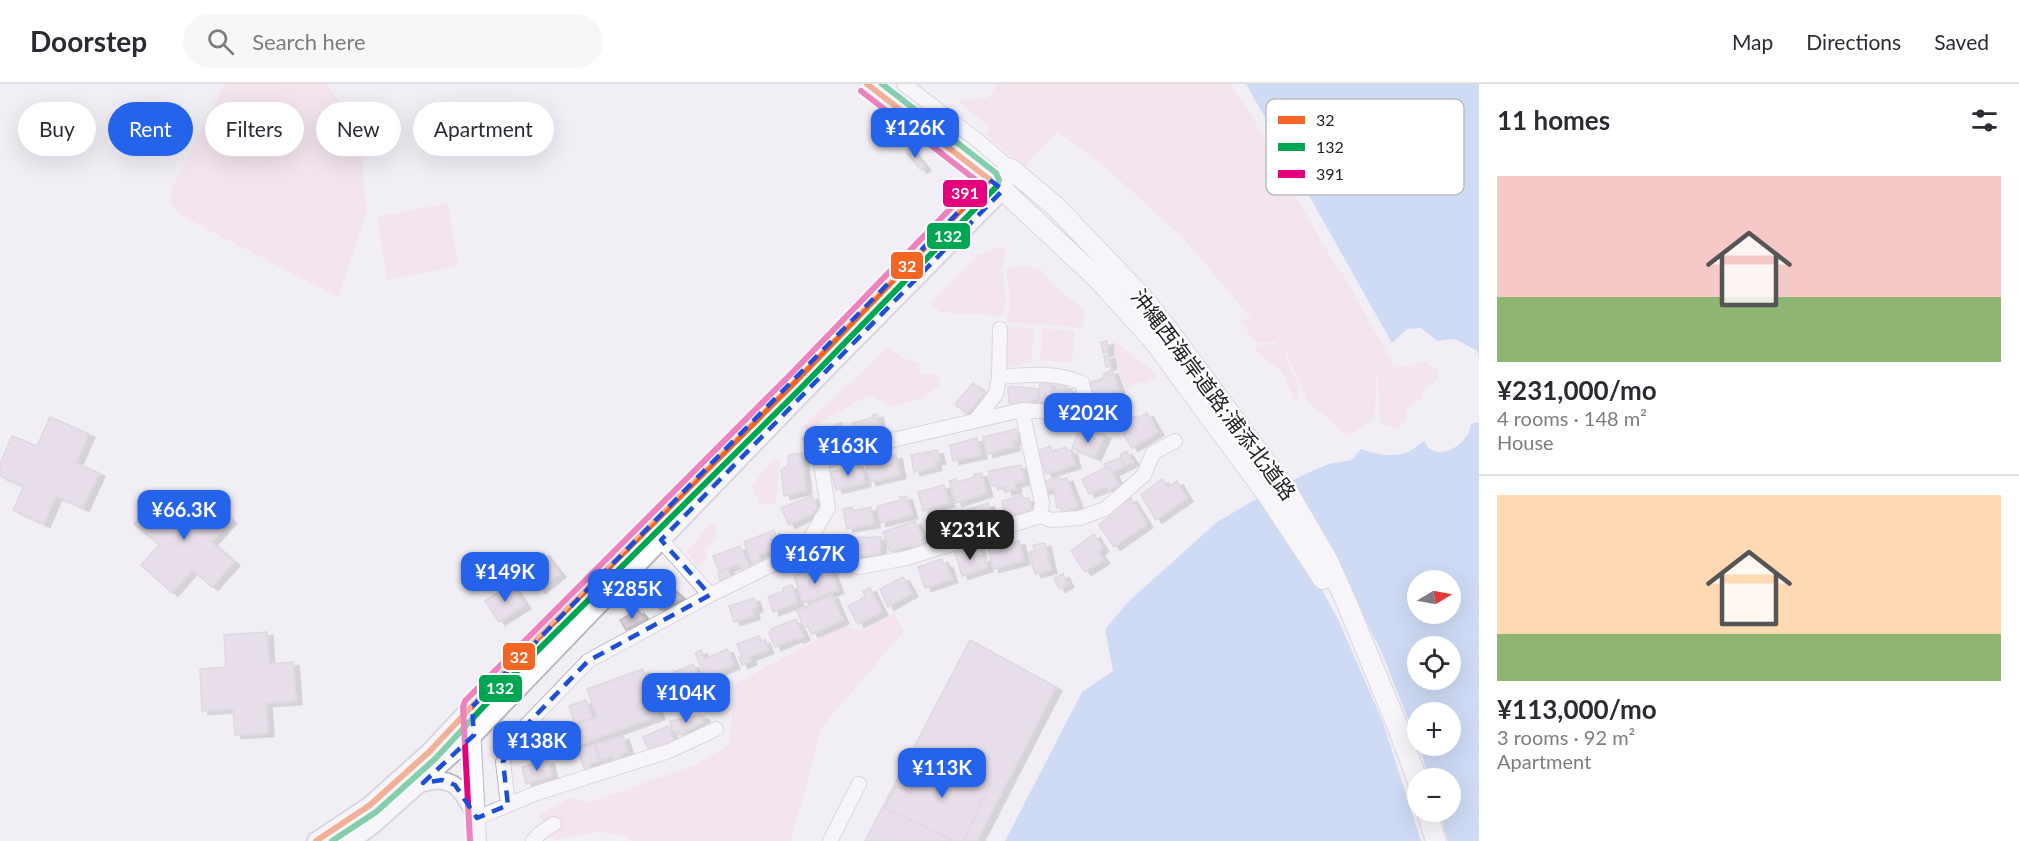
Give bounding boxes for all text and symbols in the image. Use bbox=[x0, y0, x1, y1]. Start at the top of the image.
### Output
search box bbox=[183, 14, 603, 68]
text: Doorstep bbox=[30, 24, 147, 58]
icon: search bbox=[204, 25, 237, 58]
text: Search here bbox=[252, 28, 366, 55]
text: Map bbox=[1732, 29, 1773, 54]
text: Directions bbox=[1806, 29, 1901, 54]
text: Saved bbox=[1934, 29, 1989, 54]
legend bbox=[1266, 99, 1464, 195]
chip: Buy bbox=[18, 102, 96, 156]
chip: Rent bbox=[108, 102, 193, 156]
chip: Filters bbox=[205, 102, 304, 156]
chip: New bbox=[316, 102, 401, 156]
chip: Apartment bbox=[413, 102, 554, 156]
text: 11 homes bbox=[1497, 104, 1610, 136]
icon: filters bbox=[1968, 104, 2001, 137]
pin: ¥126K bbox=[873, 108, 957, 159]
text: 32 bbox=[1316, 110, 1335, 129]
text: ¥126K bbox=[885, 115, 945, 139]
text: 132 bbox=[1316, 137, 1344, 156]
text: 391 bbox=[1316, 164, 1344, 183]
line badge: 391 bbox=[942, 179, 988, 208]
text: 391 bbox=[951, 183, 979, 202]
icon: home bbox=[1695, 215, 1803, 323]
line badge: 132 bbox=[926, 222, 971, 250]
text: 132 bbox=[934, 226, 962, 245]
line badge: 32 bbox=[890, 251, 924, 280]
text: 32 bbox=[898, 256, 916, 275]
street label: 沖縄西海岸道路;浦添北道路 bbox=[1127, 284, 1302, 504]
text: ¥231,000/mo bbox=[1497, 374, 1657, 406]
pin: ¥202K bbox=[1046, 393, 1130, 444]
text: ¥202K bbox=[1058, 400, 1118, 424]
text: 4 rooms · 148 m² bbox=[1497, 406, 1647, 430]
pin: ¥163K bbox=[806, 426, 890, 477]
text: House bbox=[1497, 430, 1554, 454]
text: ¥163K bbox=[818, 433, 878, 457]
pin: ¥66.3K bbox=[135, 490, 233, 541]
text: ¥66.3K bbox=[152, 497, 216, 521]
pin: ¥231K bbox=[928, 510, 1012, 561]
text: ¥231K bbox=[940, 517, 1000, 541]
pin: ¥167K bbox=[773, 534, 857, 585]
icon: home bbox=[1695, 534, 1803, 642]
text: ¥167K bbox=[785, 541, 845, 565]
pin: ¥149K bbox=[463, 552, 547, 603]
text: ¥149K bbox=[475, 559, 535, 583]
pin: ¥285K bbox=[590, 569, 674, 620]
north arrow bbox=[1407, 570, 1461, 624]
map controls bbox=[1407, 570, 1461, 822]
text: ¥285K bbox=[602, 576, 662, 600]
button: locate bbox=[1407, 636, 1461, 690]
line badge: 32 bbox=[502, 642, 536, 671]
text: 32 bbox=[510, 647, 528, 666]
pin: ¥104K bbox=[644, 673, 728, 724]
line badge: 132 bbox=[478, 674, 523, 703]
text: 132 bbox=[486, 678, 514, 697]
text: ¥104K bbox=[656, 680, 716, 704]
text: ¥113,000/mo bbox=[1497, 693, 1657, 725]
button: + bbox=[1407, 702, 1461, 756]
pin: ¥138K bbox=[495, 721, 579, 772]
text: 3 rooms · 92 m² bbox=[1497, 725, 1635, 749]
text: ¥138K bbox=[507, 728, 567, 752]
pin: ¥113K bbox=[900, 748, 984, 799]
text: Apartment bbox=[1497, 749, 1591, 773]
text: ¥113K bbox=[912, 755, 972, 779]
button: − bbox=[1407, 768, 1461, 822]

